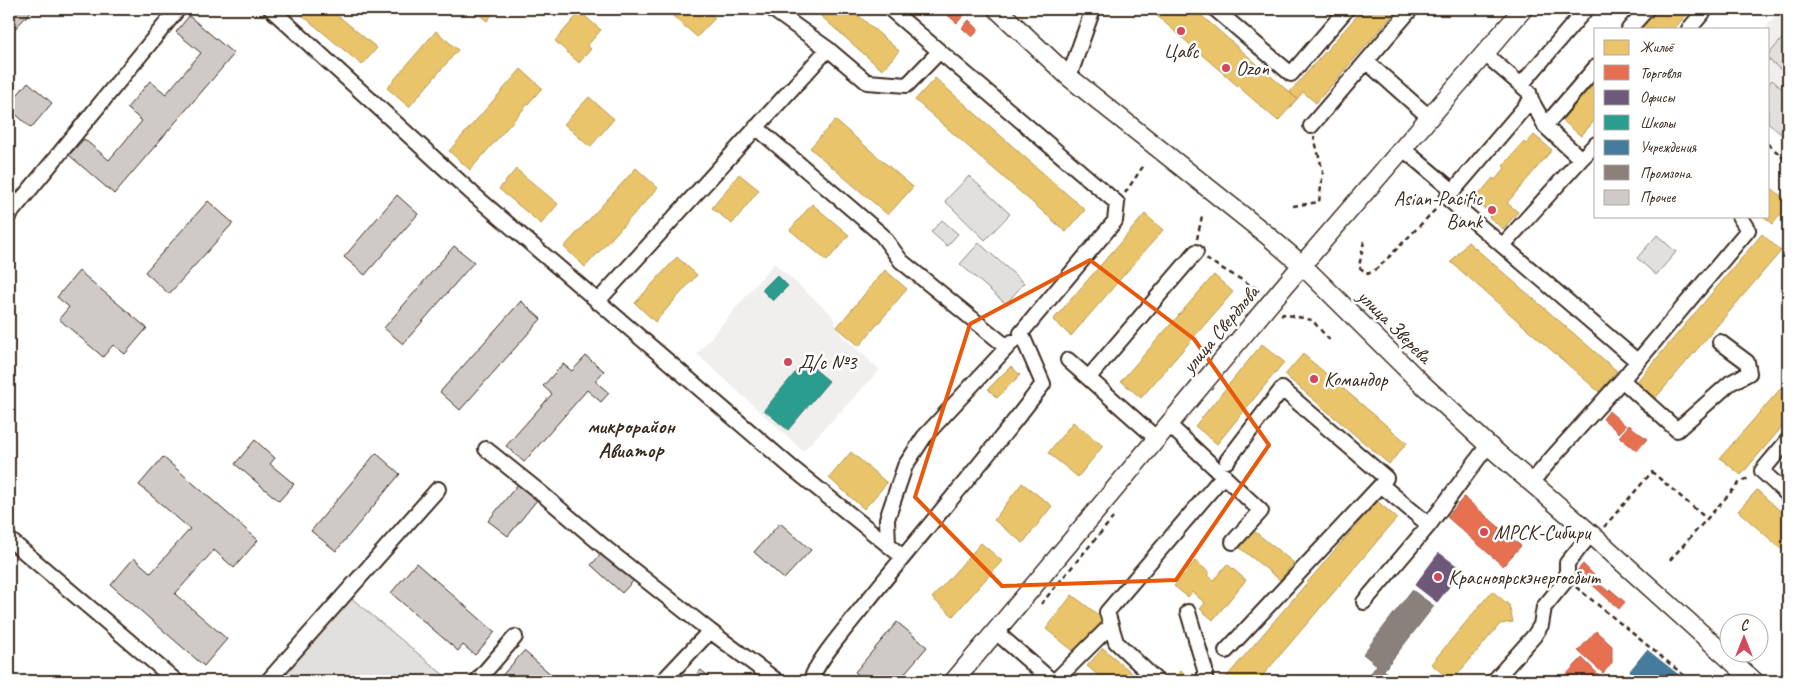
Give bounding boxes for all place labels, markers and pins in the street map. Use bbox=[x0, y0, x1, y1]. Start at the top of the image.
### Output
marker: Цавс bbox=[1175, 25, 1187, 37]
place label: Цавс bbox=[1164, 39, 1199, 64]
place label: Ozon bbox=[1236, 56, 1270, 81]
marker: Ozon bbox=[1220, 62, 1232, 74]
place label: Asian-Pacific Bank bbox=[1394, 186, 1484, 234]
marker: Asian-Pacific Bank bbox=[1486, 204, 1498, 216]
place label: Д/с №3 bbox=[798, 350, 858, 375]
marker: Д/с №3 bbox=[782, 356, 794, 368]
place label: Командор bbox=[1324, 367, 1389, 392]
marker: Командор bbox=[1308, 373, 1320, 385]
place label: МРСК-Сибири bbox=[1494, 520, 1592, 545]
marker: МРСК-Сибири bbox=[1478, 526, 1490, 538]
place label: Красноярскэнергосбыт bbox=[1448, 565, 1601, 590]
marker: Красноярскэнергосбыт bbox=[1432, 571, 1444, 583]

